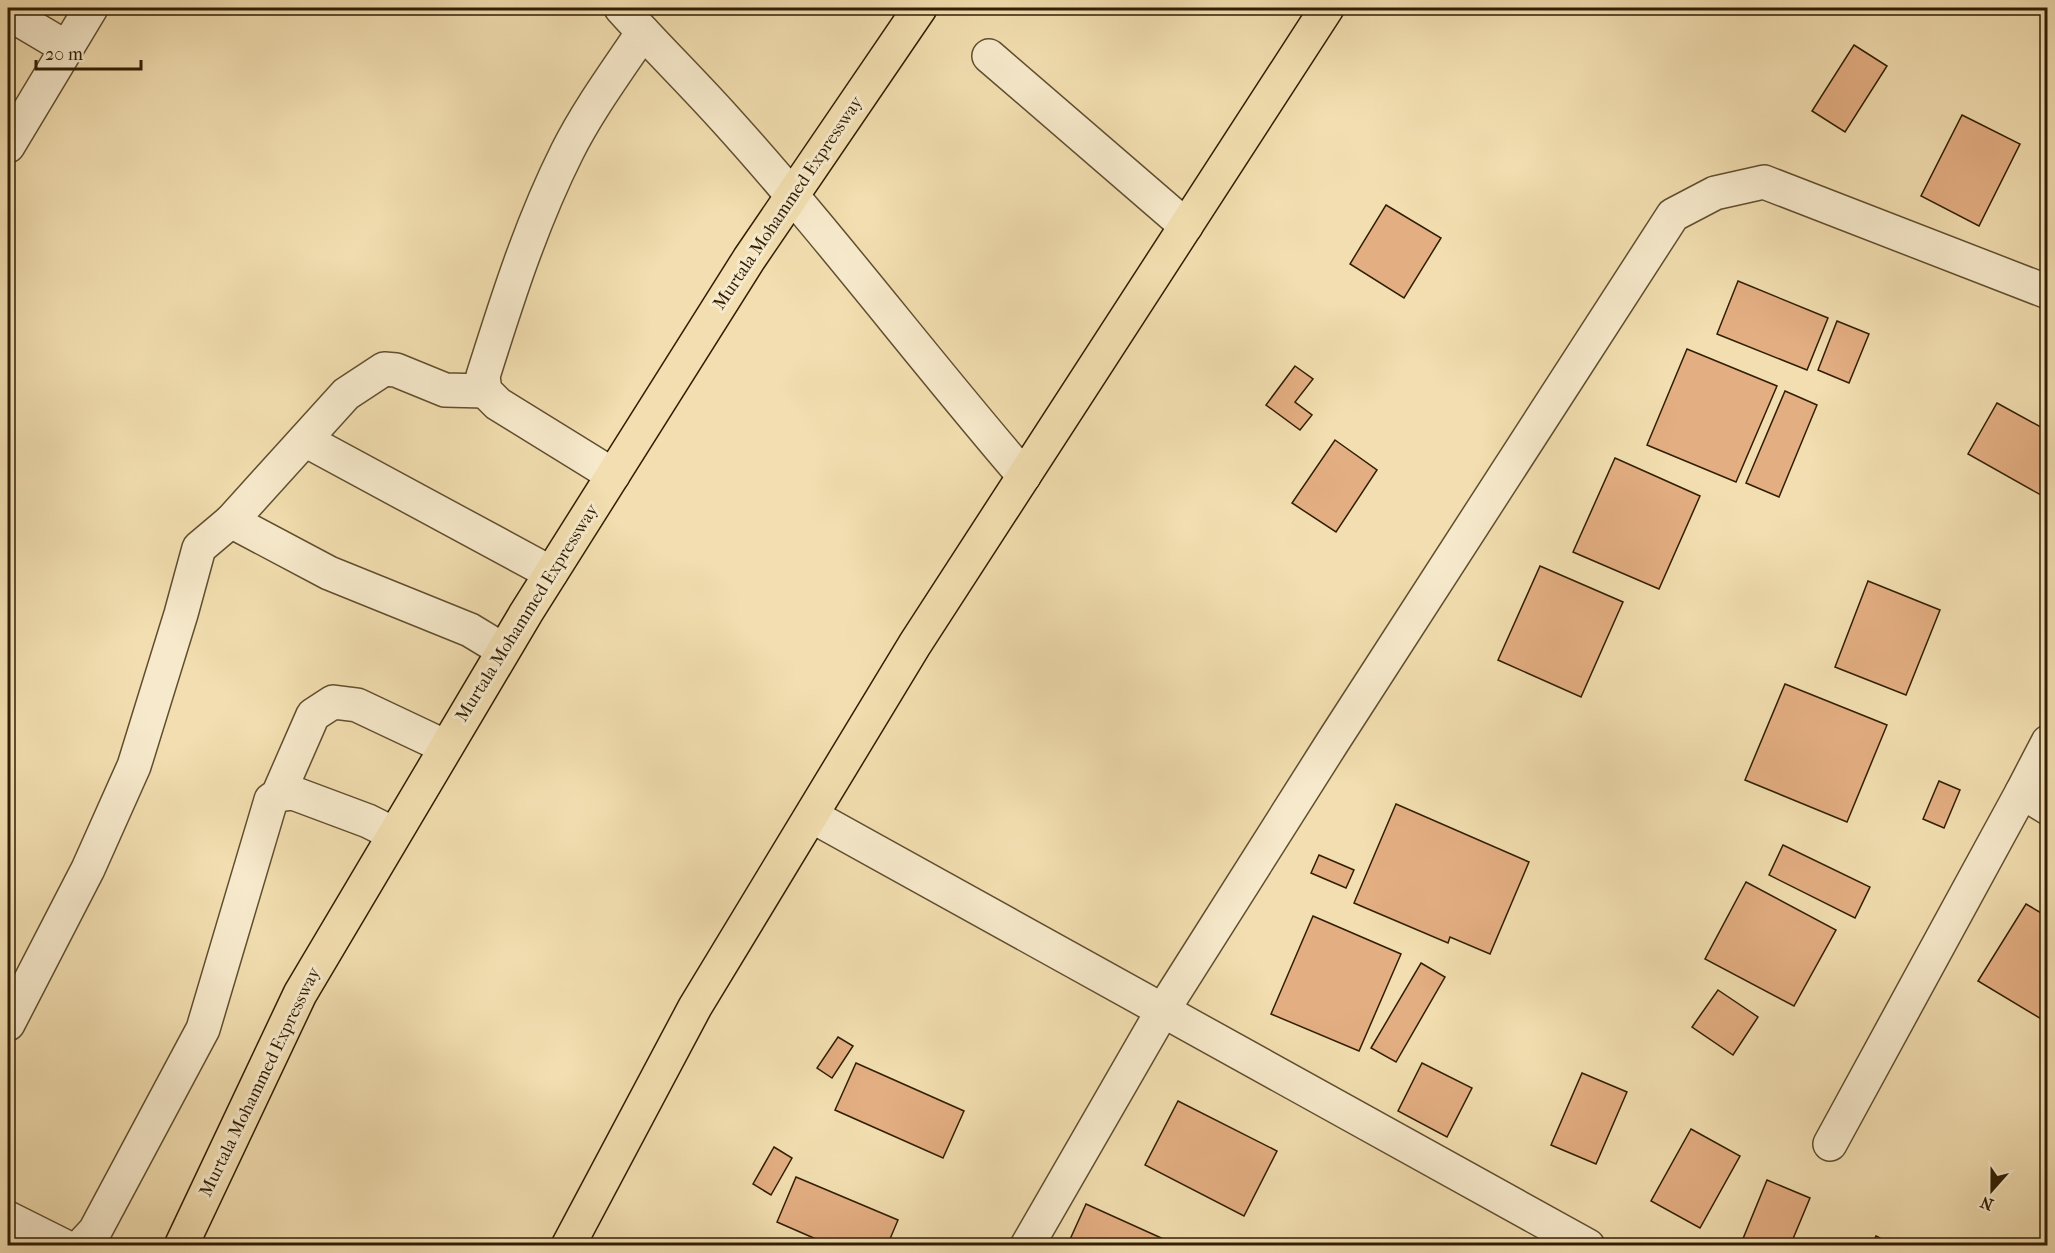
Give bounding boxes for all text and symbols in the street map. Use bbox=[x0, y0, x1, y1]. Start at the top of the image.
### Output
scale bar bbox=[36, 33, 141, 71]
text: 20 m bbox=[45, 44, 83, 65]
street label: Murtala Mohammed Expressway bbox=[709, 91, 868, 314]
street label: Murtala Mohammed Expressway bbox=[451, 499, 604, 726]
street label: Murtala Mohammed Expressway bbox=[195, 963, 325, 1200]
north arrow bbox=[1962, 1160, 2022, 1220]
text: N bbox=[1977, 1192, 1996, 1215]

